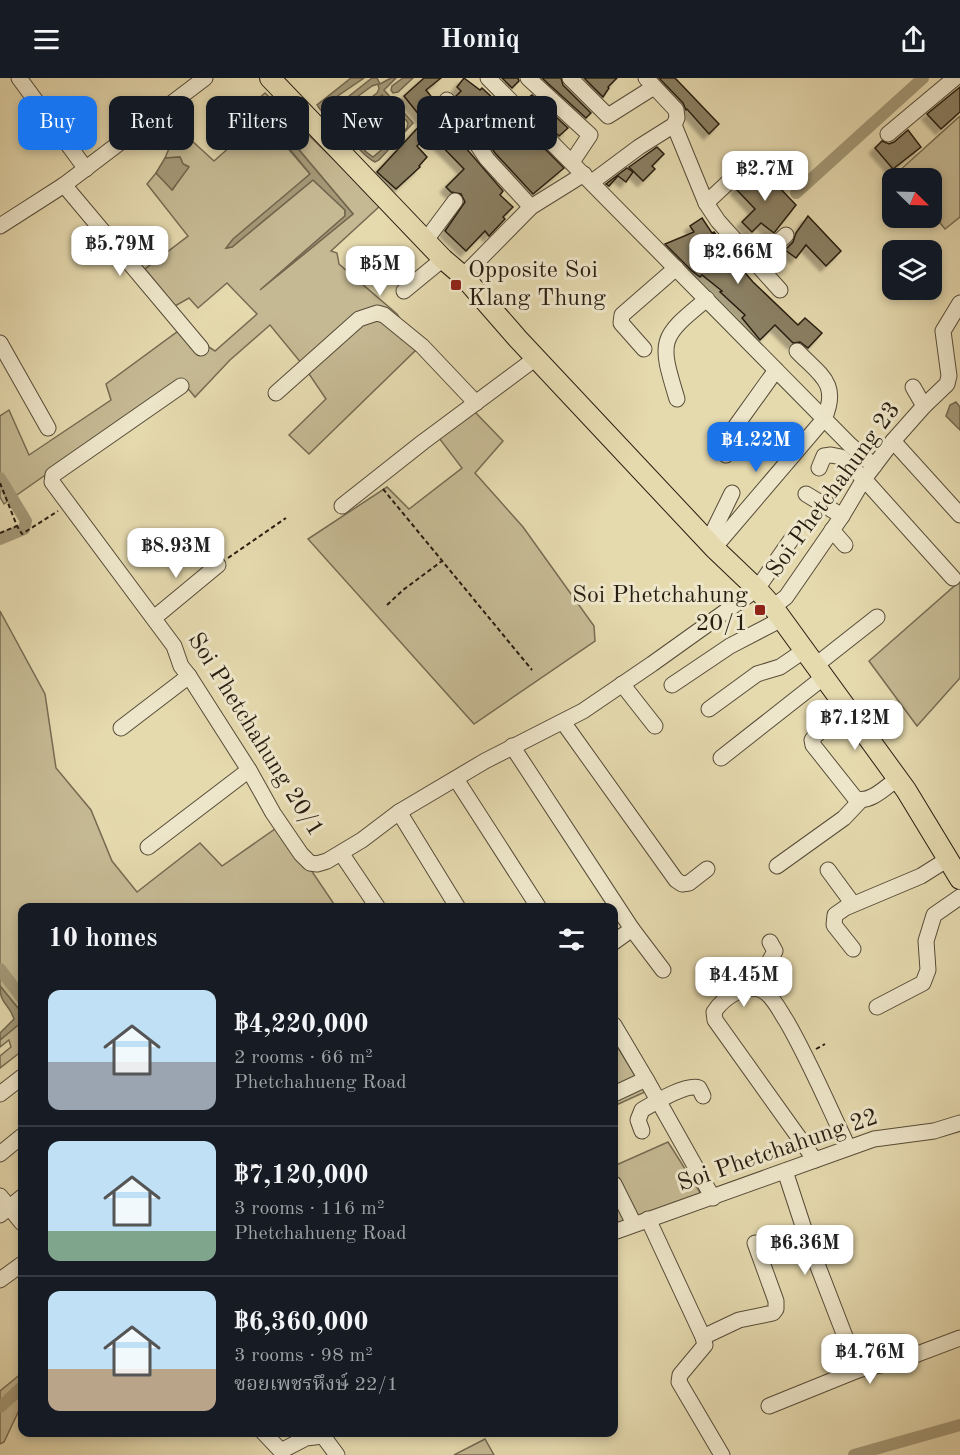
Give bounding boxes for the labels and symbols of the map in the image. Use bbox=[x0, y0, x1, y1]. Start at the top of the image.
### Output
pin: ฿2.7M bbox=[723, 151, 807, 202]
north arrow bbox=[882, 168, 942, 228]
pin: ฿5.79M bbox=[71, 226, 169, 277]
pin: ฿2.66M bbox=[689, 234, 787, 285]
pin: ฿5M bbox=[351, 246, 409, 297]
place label: Opposite Soi Klang Thung bbox=[468, 259, 606, 311]
marker: Opposite Soi Klang Thung bbox=[449, 278, 463, 292]
street label: Soi Phetchahung 23 bbox=[762, 398, 906, 582]
pin: ฿4.22M bbox=[707, 422, 805, 473]
pin: ฿8.93M bbox=[127, 528, 225, 579]
place label: Soi Phetchahung 20/1 bbox=[572, 584, 748, 636]
marker: Soi Phetchahung 20/1 bbox=[753, 603, 767, 617]
street label: Soi Phetchahung 20/1 bbox=[182, 629, 328, 841]
pin: ฿7.12M bbox=[806, 700, 904, 751]
pin: ฿4.45M bbox=[695, 957, 793, 1008]
street label: Soi Phetchahung 22 bbox=[675, 1105, 881, 1197]
pin: ฿6.36M bbox=[756, 1225, 854, 1276]
pin: ฿4.76M bbox=[821, 1334, 919, 1385]

